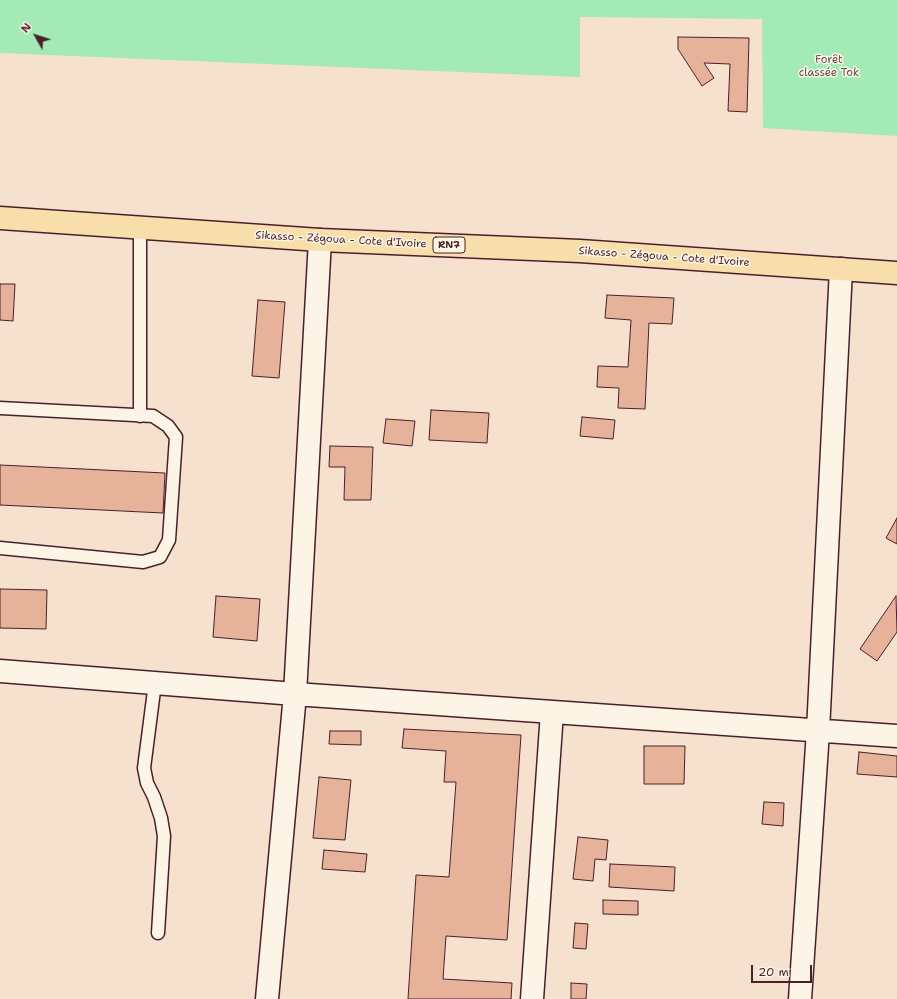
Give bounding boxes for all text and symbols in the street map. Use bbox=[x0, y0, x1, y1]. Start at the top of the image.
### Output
north arrow bbox=[16, 16, 56, 56]
text: N bbox=[18, 20, 35, 36]
park label: Forêt classée Tok bbox=[799, 53, 859, 79]
street label: Sikasso - Zégoua - Cote d'Ivoire bbox=[255, 229, 427, 251]
road number: RN7 bbox=[433, 237, 465, 253]
street label: Sikasso - Zégoua - Cote d'Ivoire bbox=[578, 244, 750, 270]
scale bar bbox=[753, 957, 814, 983]
text: 20 m bbox=[758, 964, 789, 980]

